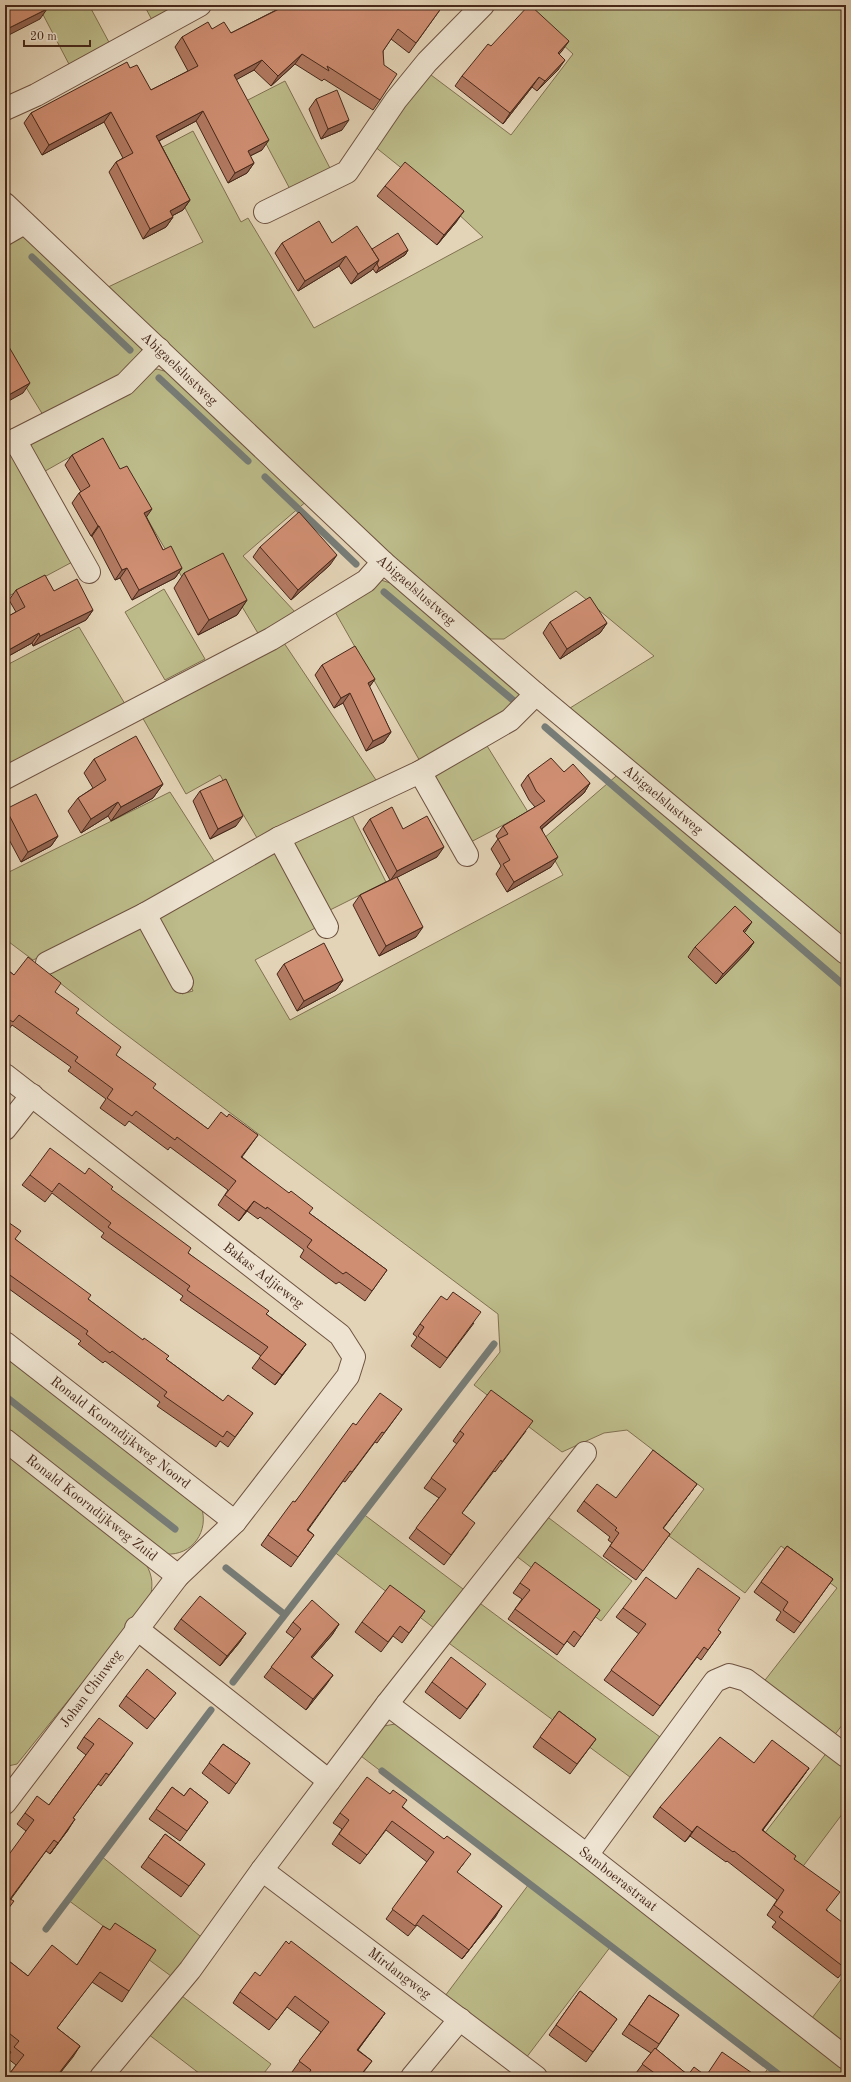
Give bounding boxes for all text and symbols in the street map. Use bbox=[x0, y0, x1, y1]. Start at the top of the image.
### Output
scale bar bbox=[24, 22, 90, 48]
text: 20 m bbox=[30, 31, 57, 43]
street label: Abigaelslustweg bbox=[139, 330, 220, 408]
street label: Abigaelslustweg bbox=[374, 553, 458, 628]
street label: Abigaelslustweg bbox=[620, 763, 706, 837]
street label: Bakas Adjieweg bbox=[220, 1240, 307, 1311]
street label: Ronald Koorndijkweg Noord bbox=[48, 1374, 193, 1491]
street label: Ronald Koorndijkweg Zuid bbox=[23, 1452, 160, 1564]
street label: Johan Chinweg bbox=[57, 1647, 125, 1730]
street label: Samboerastraat bbox=[576, 1844, 660, 1914]
street label: Mirdangweg bbox=[365, 1946, 434, 2002]

